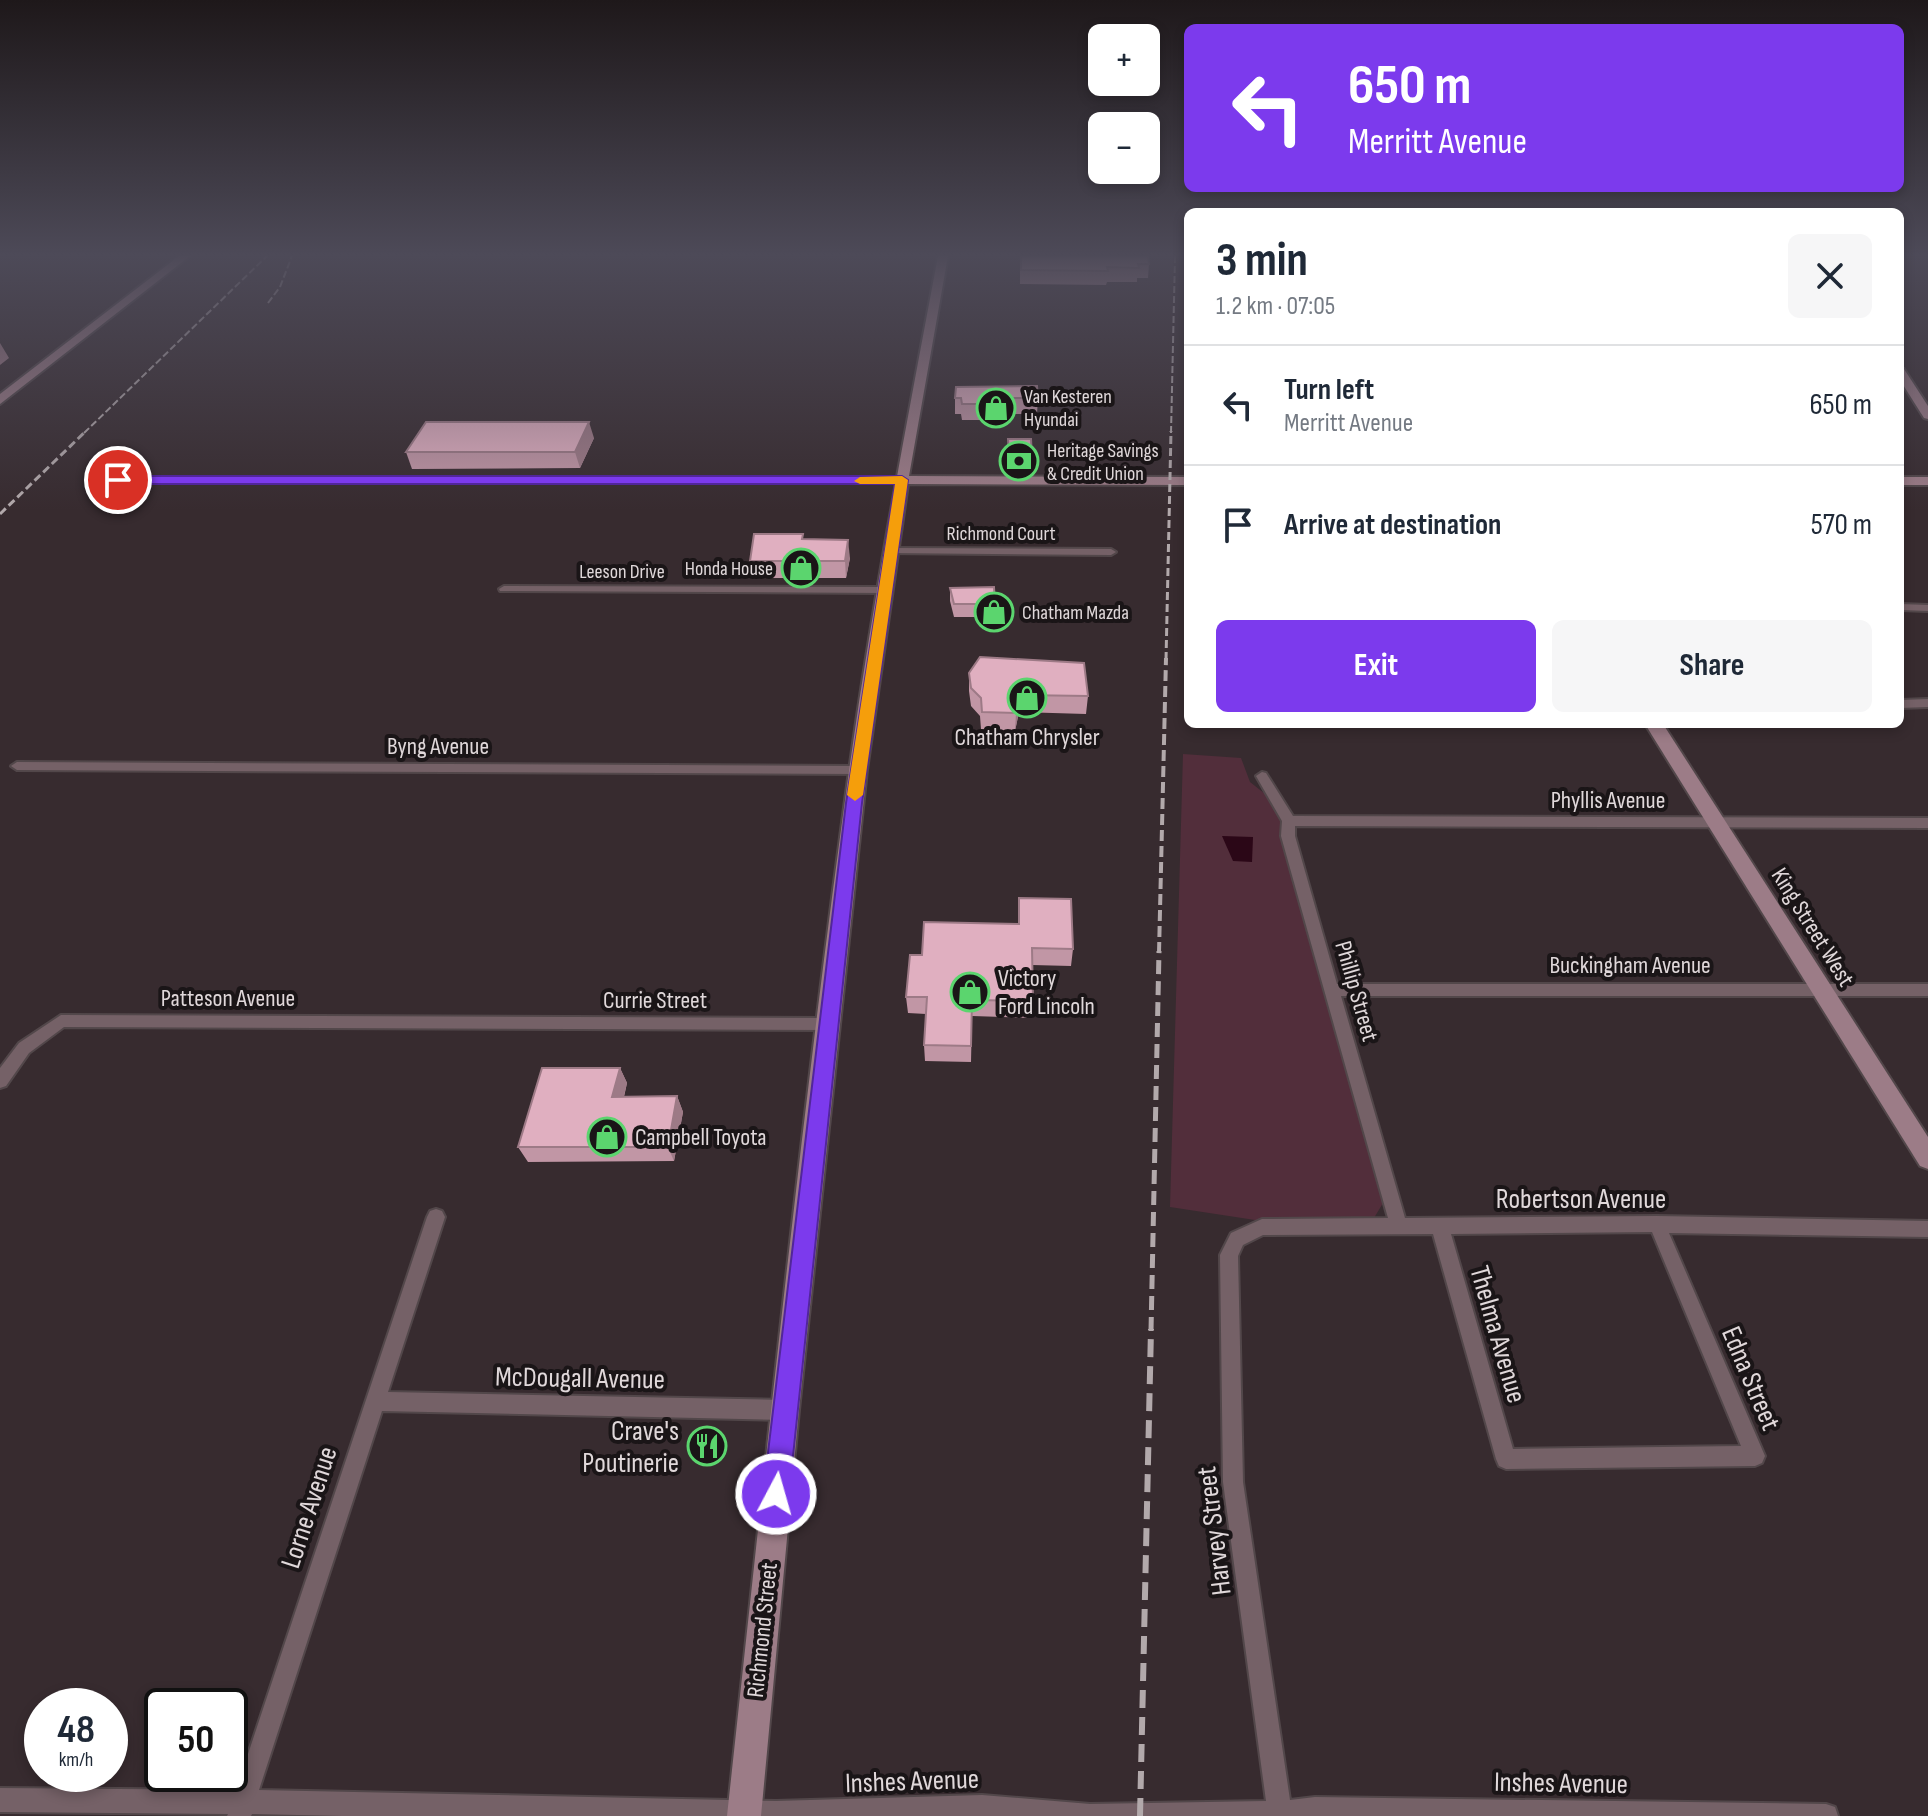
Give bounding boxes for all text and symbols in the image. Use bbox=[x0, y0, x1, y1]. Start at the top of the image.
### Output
map controls bbox=[1088, 24, 1160, 184]
button: + bbox=[1088, 24, 1160, 96]
text: 650 m bbox=[1348, 53, 1471, 120]
icon: left bbox=[1216, 56, 1320, 160]
button: − bbox=[1088, 112, 1160, 184]
text: Merritt Avenue bbox=[1348, 121, 1527, 164]
text: 3 min bbox=[1216, 232, 1308, 289]
button: close bbox=[1788, 234, 1872, 318]
text: 1.2 km · 07:05 bbox=[1216, 291, 1335, 322]
text: Turn left bbox=[1284, 372, 1374, 408]
icon: left bbox=[1216, 383, 1260, 427]
place label: Van Kesteren Hyundai bbox=[1024, 385, 1112, 432]
shop icon: Van Kesteren Hyundai bbox=[975, 387, 1017, 429]
text: 650 m bbox=[1809, 387, 1872, 423]
text: Merritt Avenue bbox=[1284, 408, 1413, 439]
place label: Heritage Savings & Credit Union bbox=[1047, 439, 1159, 486]
bank icon: Heritage Savings & Credit Union bbox=[998, 440, 1040, 482]
pin bbox=[84, 446, 152, 514]
icon: arrive bbox=[96, 458, 140, 502]
icon: arrive bbox=[1216, 503, 1260, 547]
text: Arrive at destination bbox=[1284, 507, 1501, 543]
text: 570 m bbox=[1811, 507, 1872, 543]
street label: Richmond Court bbox=[947, 522, 1056, 546]
shop icon: Honda House bbox=[780, 547, 822, 589]
place label: Honda House bbox=[685, 557, 773, 581]
street label: Leeson Drive bbox=[579, 560, 665, 584]
shop icon: Chatham Mazda bbox=[973, 591, 1015, 633]
place label: Chatham Mazda bbox=[1022, 601, 1129, 625]
button: Exit bbox=[1216, 620, 1536, 712]
button: Share bbox=[1552, 620, 1872, 712]
shop icon: Chatham Chrysler bbox=[1006, 677, 1048, 719]
place label: Chatham Chrysler bbox=[954, 723, 1100, 752]
street label: Byng Avenue bbox=[387, 732, 489, 761]
street label: Phyllis Avenue bbox=[1551, 786, 1665, 815]
street label: King Street West bbox=[1765, 863, 1860, 992]
street label: Phillip Street bbox=[1328, 938, 1385, 1045]
street label: Buckingham Avenue bbox=[1549, 951, 1711, 980]
place label: Victory Ford Lincoln bbox=[998, 964, 1095, 1021]
shop icon: Victory Ford Lincoln bbox=[949, 971, 991, 1013]
street label: Patteson Avenue bbox=[161, 984, 295, 1013]
street label: Currie Street bbox=[603, 986, 707, 1015]
shop icon: Campbell Toyota bbox=[586, 1116, 628, 1158]
place label: Campbell Toyota bbox=[635, 1123, 767, 1152]
street label: Robertson Avenue bbox=[1496, 1183, 1666, 1216]
street label: Thelma Avenue bbox=[1462, 1262, 1533, 1407]
street label: Edna Street bbox=[1714, 1322, 1787, 1435]
street label: McDougall Avenue bbox=[495, 1361, 665, 1396]
place label: Crave's Poutinerie bbox=[582, 1415, 679, 1480]
restaurant icon: Crave's Poutinerie bbox=[686, 1425, 728, 1467]
street label: Lorne Avenue bbox=[274, 1443, 345, 1572]
position arrow bbox=[734, 1452, 818, 1536]
street label: Harvey Street bbox=[1190, 1465, 1239, 1597]
street label: Richmond Street bbox=[741, 1561, 784, 1699]
speed limit sign: 50 bbox=[144, 1688, 248, 1792]
text: 48 bbox=[57, 1706, 95, 1754]
text: km/h bbox=[59, 1748, 93, 1772]
street label: Inshes Avenue bbox=[845, 1763, 980, 1800]
street label: Inshes Avenue bbox=[1494, 1766, 1628, 1801]

